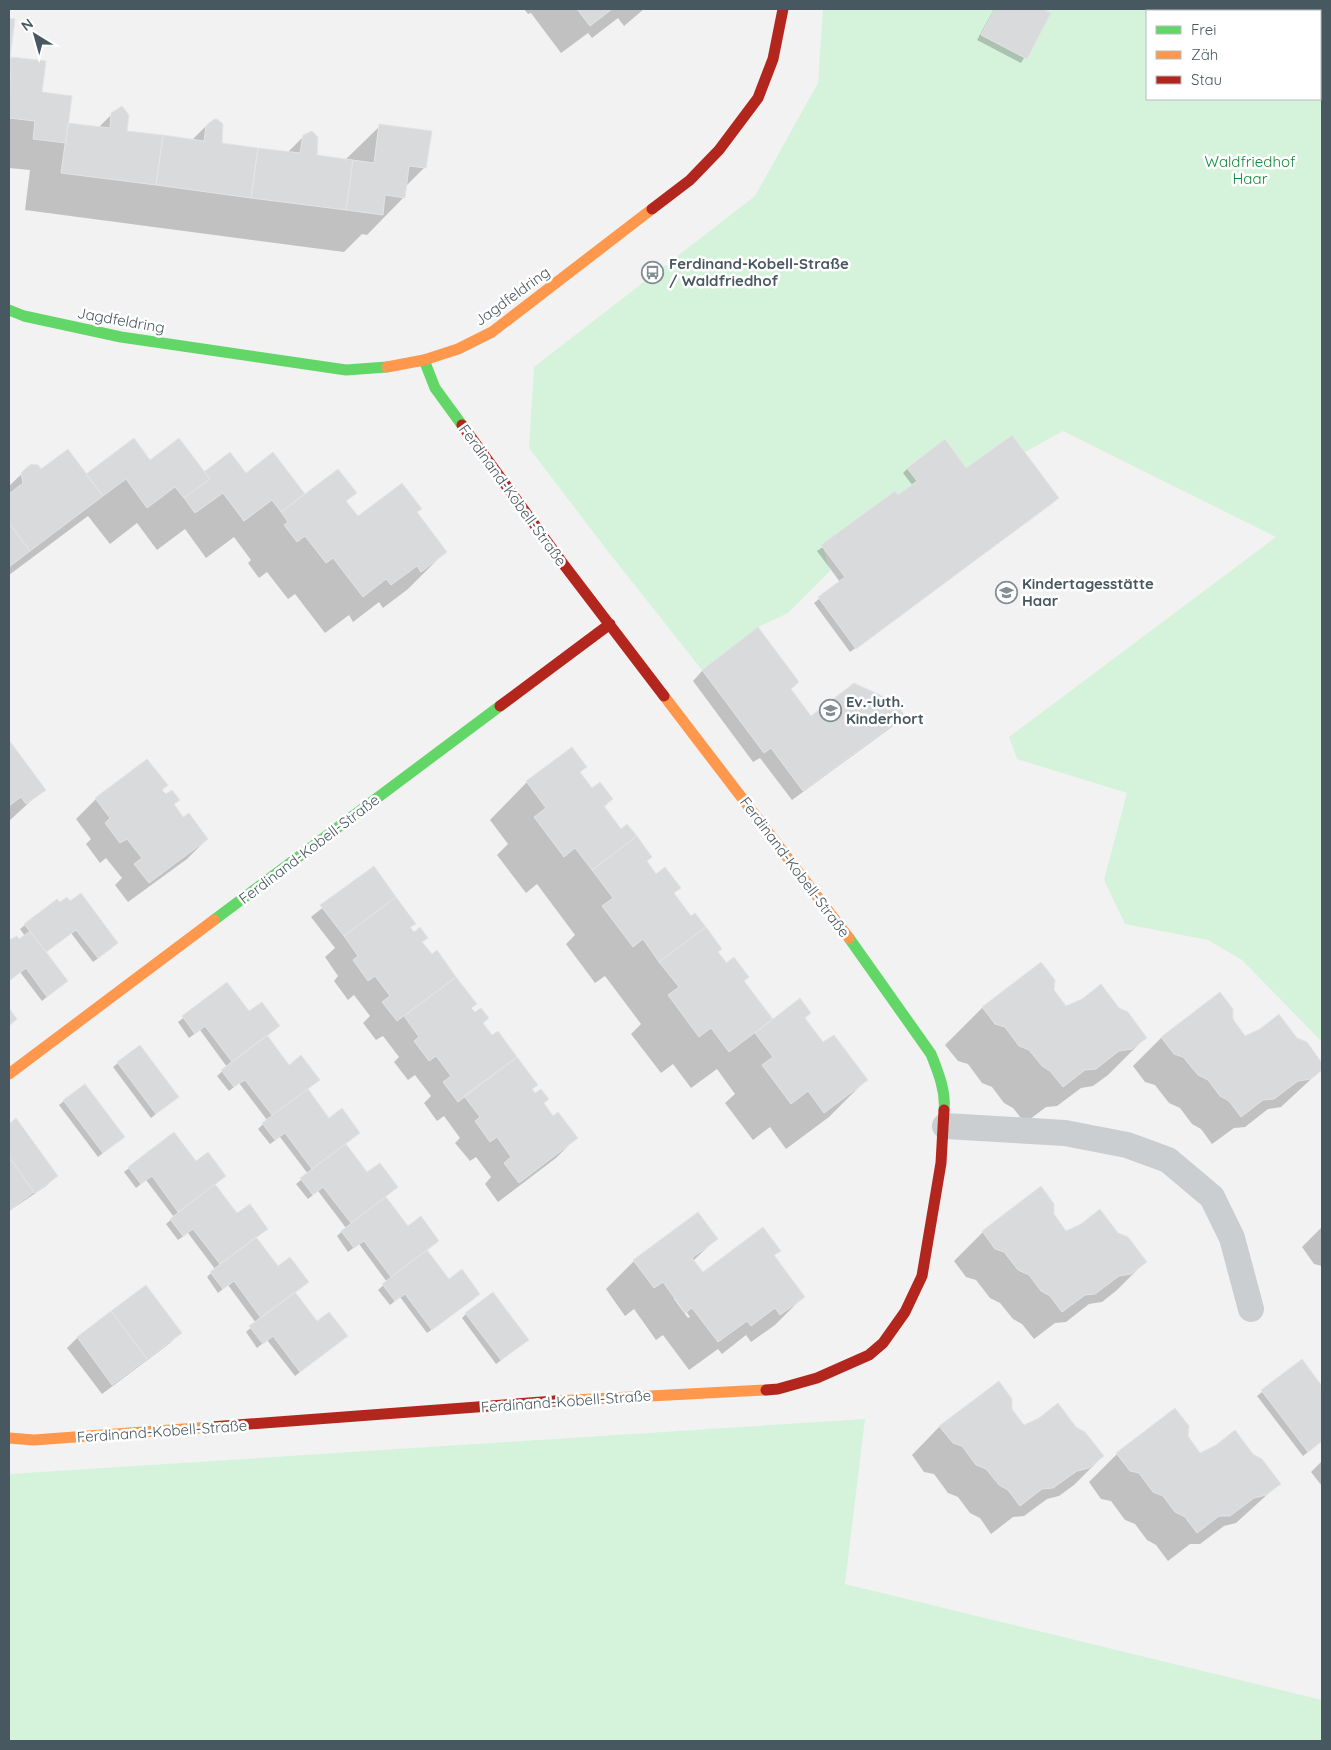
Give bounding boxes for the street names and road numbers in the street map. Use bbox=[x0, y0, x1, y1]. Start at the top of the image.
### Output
street label: Jagdfeldring bbox=[471, 262, 553, 330]
street label: Jagdfeldring bbox=[76, 303, 166, 337]
street label: Ferdinand-Kobell-Straße bbox=[455, 420, 571, 570]
street label: Ferdinand-Kobell-Straße bbox=[235, 790, 383, 908]
street label: Ferdinand-Kobell-Straße bbox=[736, 793, 854, 941]
street label: Ferdinand-Kobell-Straße bbox=[480, 1386, 652, 1416]
street label: Ferdinand-Kobell-Straße bbox=[76, 1416, 248, 1446]

